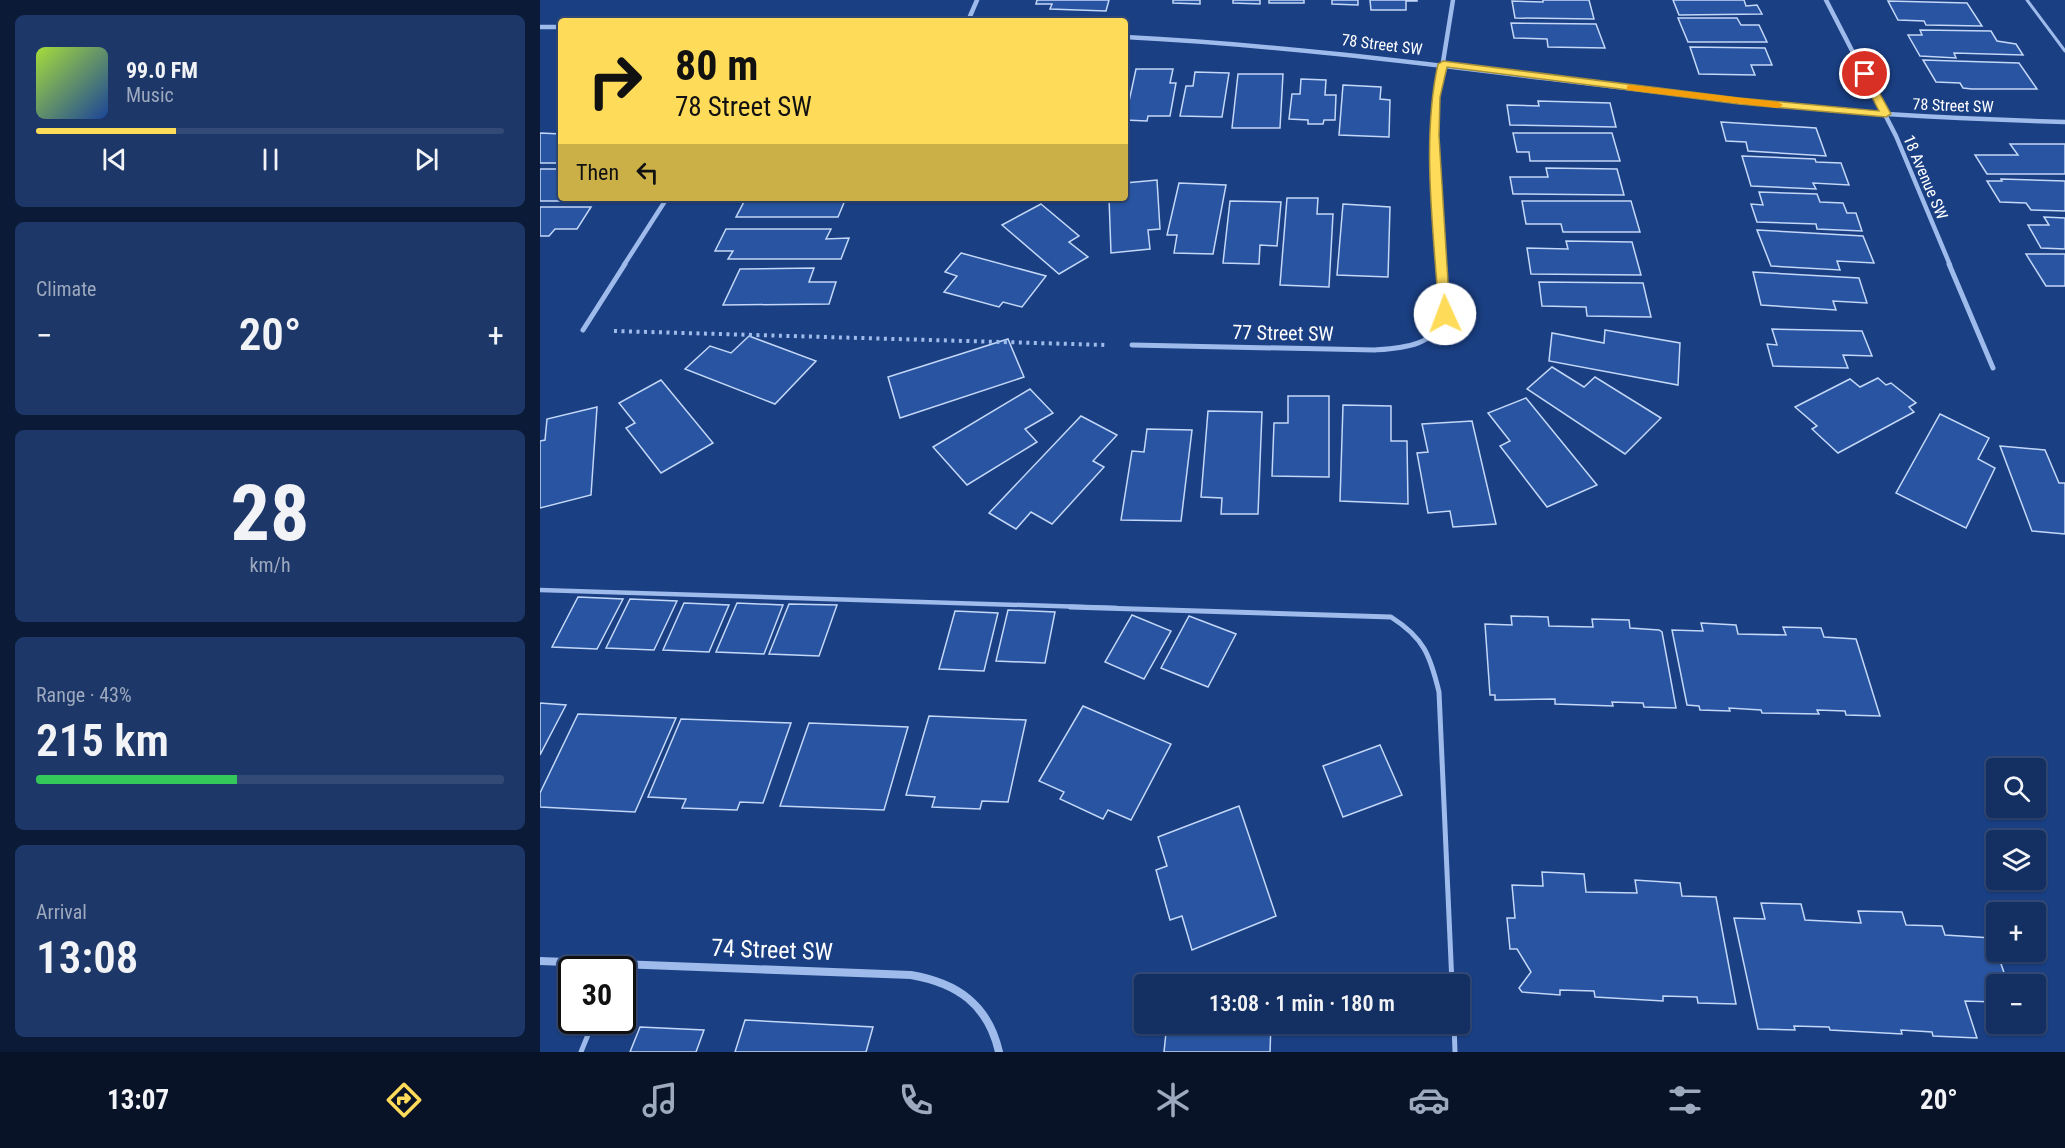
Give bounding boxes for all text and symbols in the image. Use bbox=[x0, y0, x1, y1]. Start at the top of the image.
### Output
street label: 78 Street SW bbox=[1341, 30, 1423, 59]
text: 80 m bbox=[675, 41, 758, 90]
icon: right bbox=[576, 42, 654, 120]
pin bbox=[1839, 48, 1890, 99]
icon: arrive bbox=[1848, 57, 1881, 90]
text: 99.0 FM bbox=[126, 58, 198, 83]
text: Music bbox=[126, 83, 174, 107]
text: 78 Street SW bbox=[675, 91, 812, 123]
street label: 78 Street SW bbox=[1912, 95, 1994, 116]
street label: 18 Avenue SW bbox=[1899, 132, 1952, 222]
icon: previous bbox=[98, 143, 131, 176]
icon: pause bbox=[254, 143, 287, 176]
icon: next bbox=[410, 143, 443, 176]
icon: left bbox=[631, 156, 664, 189]
text: Then bbox=[576, 160, 619, 185]
text: Climate bbox=[36, 277, 96, 301]
position arrow bbox=[1413, 282, 1477, 346]
text: 20° bbox=[239, 308, 301, 361]
text: − bbox=[36, 316, 53, 355]
text: + bbox=[488, 316, 504, 355]
street label: 77 Street SW bbox=[1232, 320, 1334, 346]
text: 28 bbox=[231, 468, 309, 559]
text: km/h bbox=[249, 553, 291, 577]
text: Range · 43% bbox=[36, 683, 132, 707]
text: 215 km bbox=[36, 714, 169, 767]
map controls bbox=[1986, 758, 2046, 1034]
button: search bbox=[1986, 758, 2046, 818]
button: layers bbox=[1986, 830, 2046, 890]
text: Arrival bbox=[36, 900, 87, 924]
button: + bbox=[1986, 902, 2046, 962]
text: 13:08 bbox=[36, 931, 138, 984]
street label: 74 Street SW bbox=[711, 934, 833, 966]
speed limit sign: 30 bbox=[558, 956, 636, 1034]
button: − bbox=[1986, 974, 2046, 1034]
text: 13:08 · 1 min · 180 m bbox=[1209, 991, 1395, 1016]
icon: directions bbox=[383, 1079, 425, 1121]
icon: music bbox=[639, 1079, 681, 1121]
icon: phone bbox=[895, 1079, 937, 1121]
icon: climate bbox=[1152, 1079, 1194, 1121]
icon: car bbox=[1408, 1079, 1450, 1121]
icon: filters bbox=[1664, 1079, 1706, 1121]
text: 13:07 bbox=[107, 1084, 169, 1116]
text: 20° bbox=[1920, 1084, 1958, 1116]

